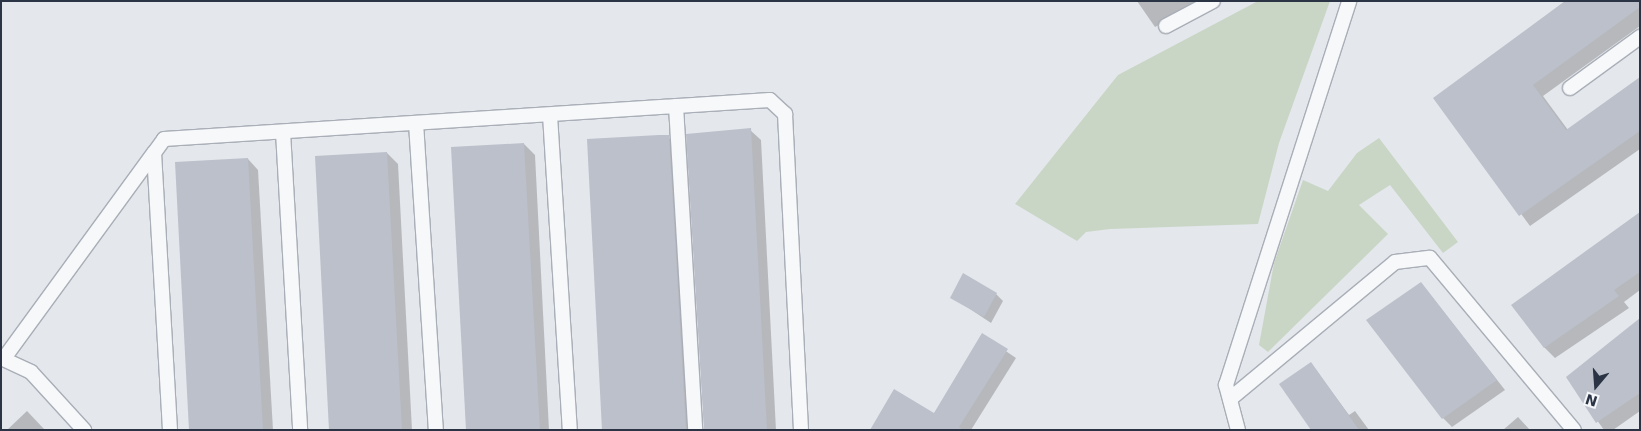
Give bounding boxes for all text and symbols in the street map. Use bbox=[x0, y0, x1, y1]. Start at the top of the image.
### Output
north arrow bbox=[1571, 361, 1621, 411]
text: N bbox=[1583, 391, 1599, 410]

